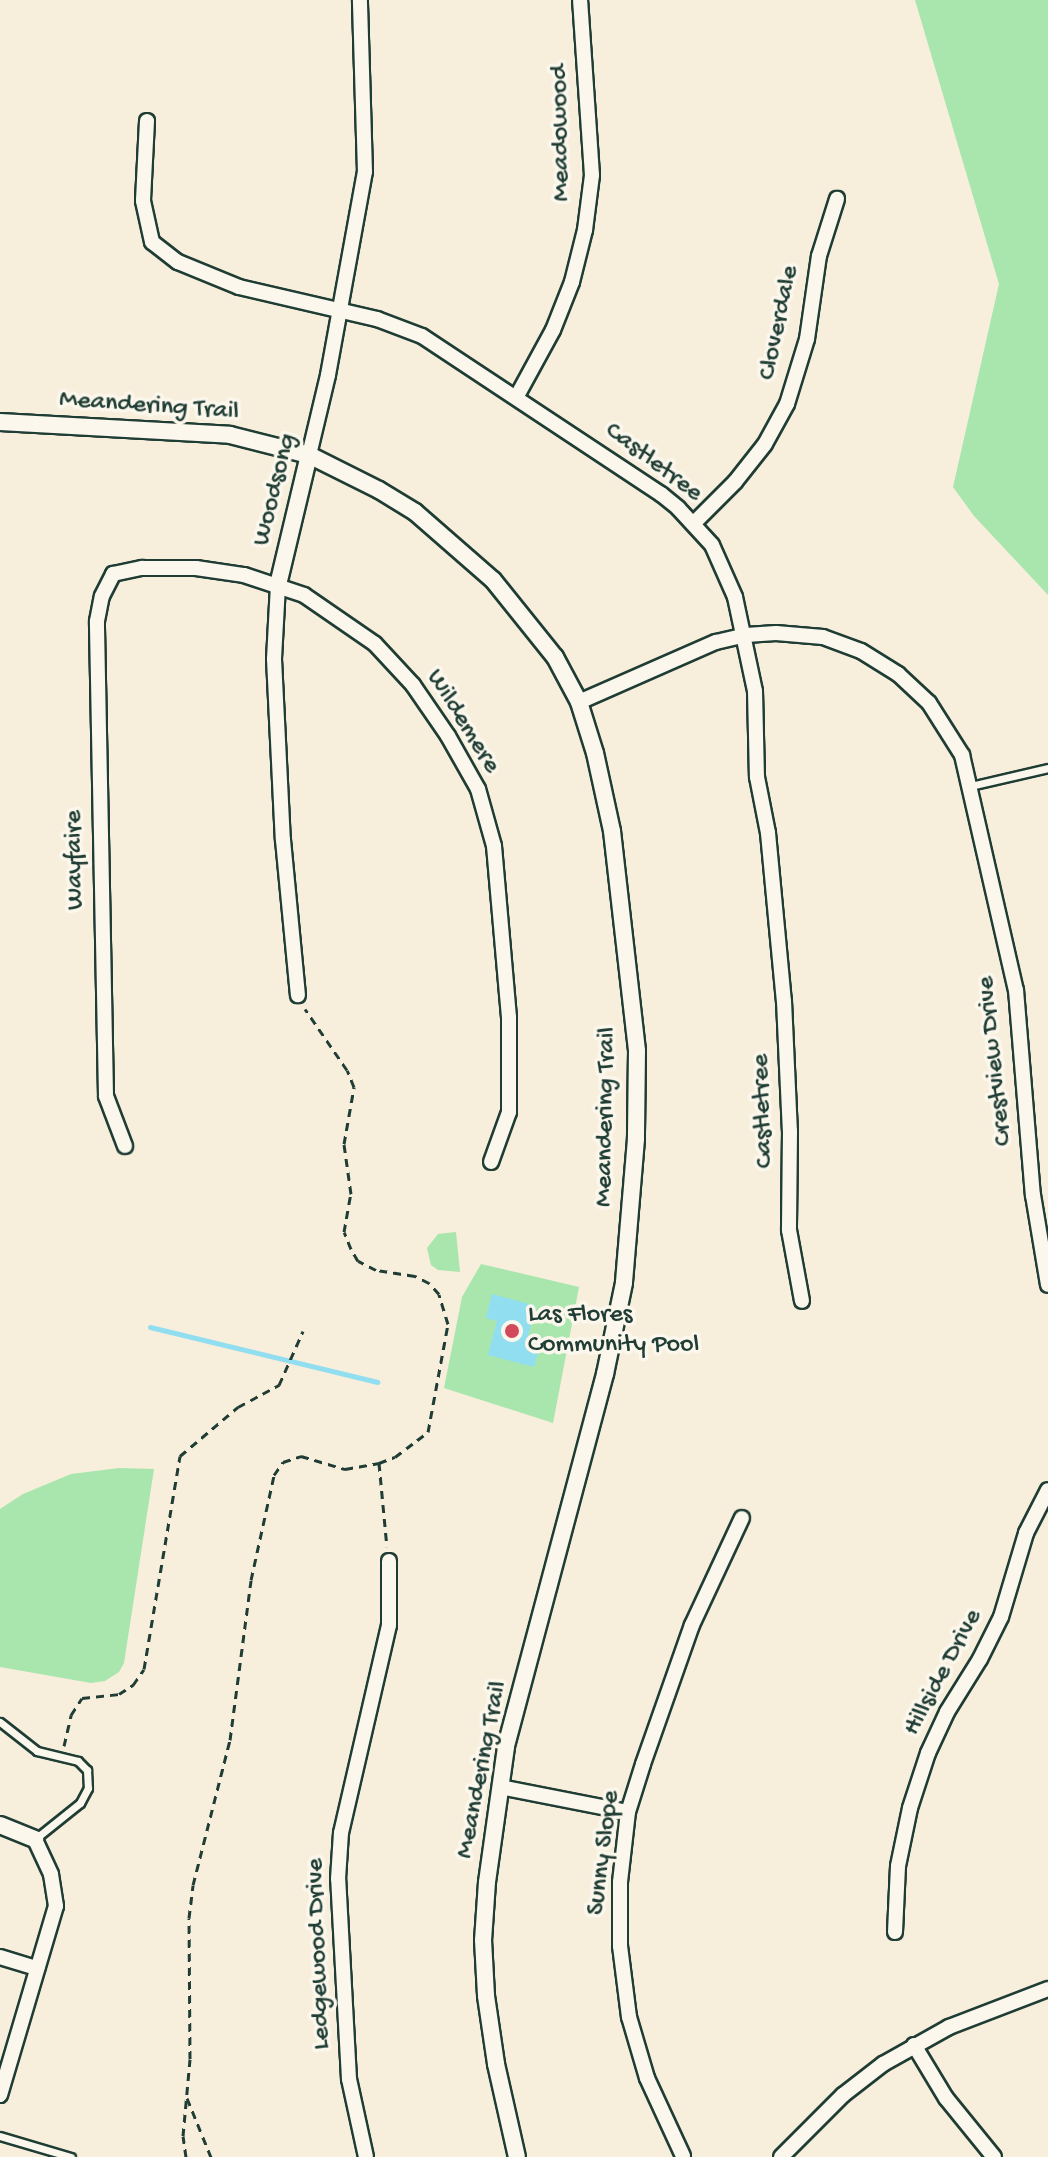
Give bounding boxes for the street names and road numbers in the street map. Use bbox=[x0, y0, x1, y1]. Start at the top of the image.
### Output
street label: Meadowood bbox=[545, 64, 579, 202]
street label: Cloverdale bbox=[753, 263, 807, 383]
street label: Meandering Trail bbox=[58, 385, 240, 429]
street label: Castletree bbox=[598, 416, 708, 510]
street label: Woodsong bbox=[247, 431, 305, 549]
street label: Wildemere bbox=[418, 664, 506, 780]
street label: Wayfaire bbox=[60, 810, 92, 910]
street label: Crestview Drive bbox=[972, 975, 1020, 1147]
street label: Meandering Trail bbox=[590, 1027, 624, 1207]
street label: Castletree bbox=[746, 1053, 782, 1169]
street label: Hillside Drive bbox=[898, 1604, 990, 1742]
street label: Meandering Trail bbox=[451, 1679, 515, 1861]
street label: Sunny Slope bbox=[582, 1789, 628, 1917]
street label: Ledgewood Drive bbox=[301, 1858, 339, 2050]

